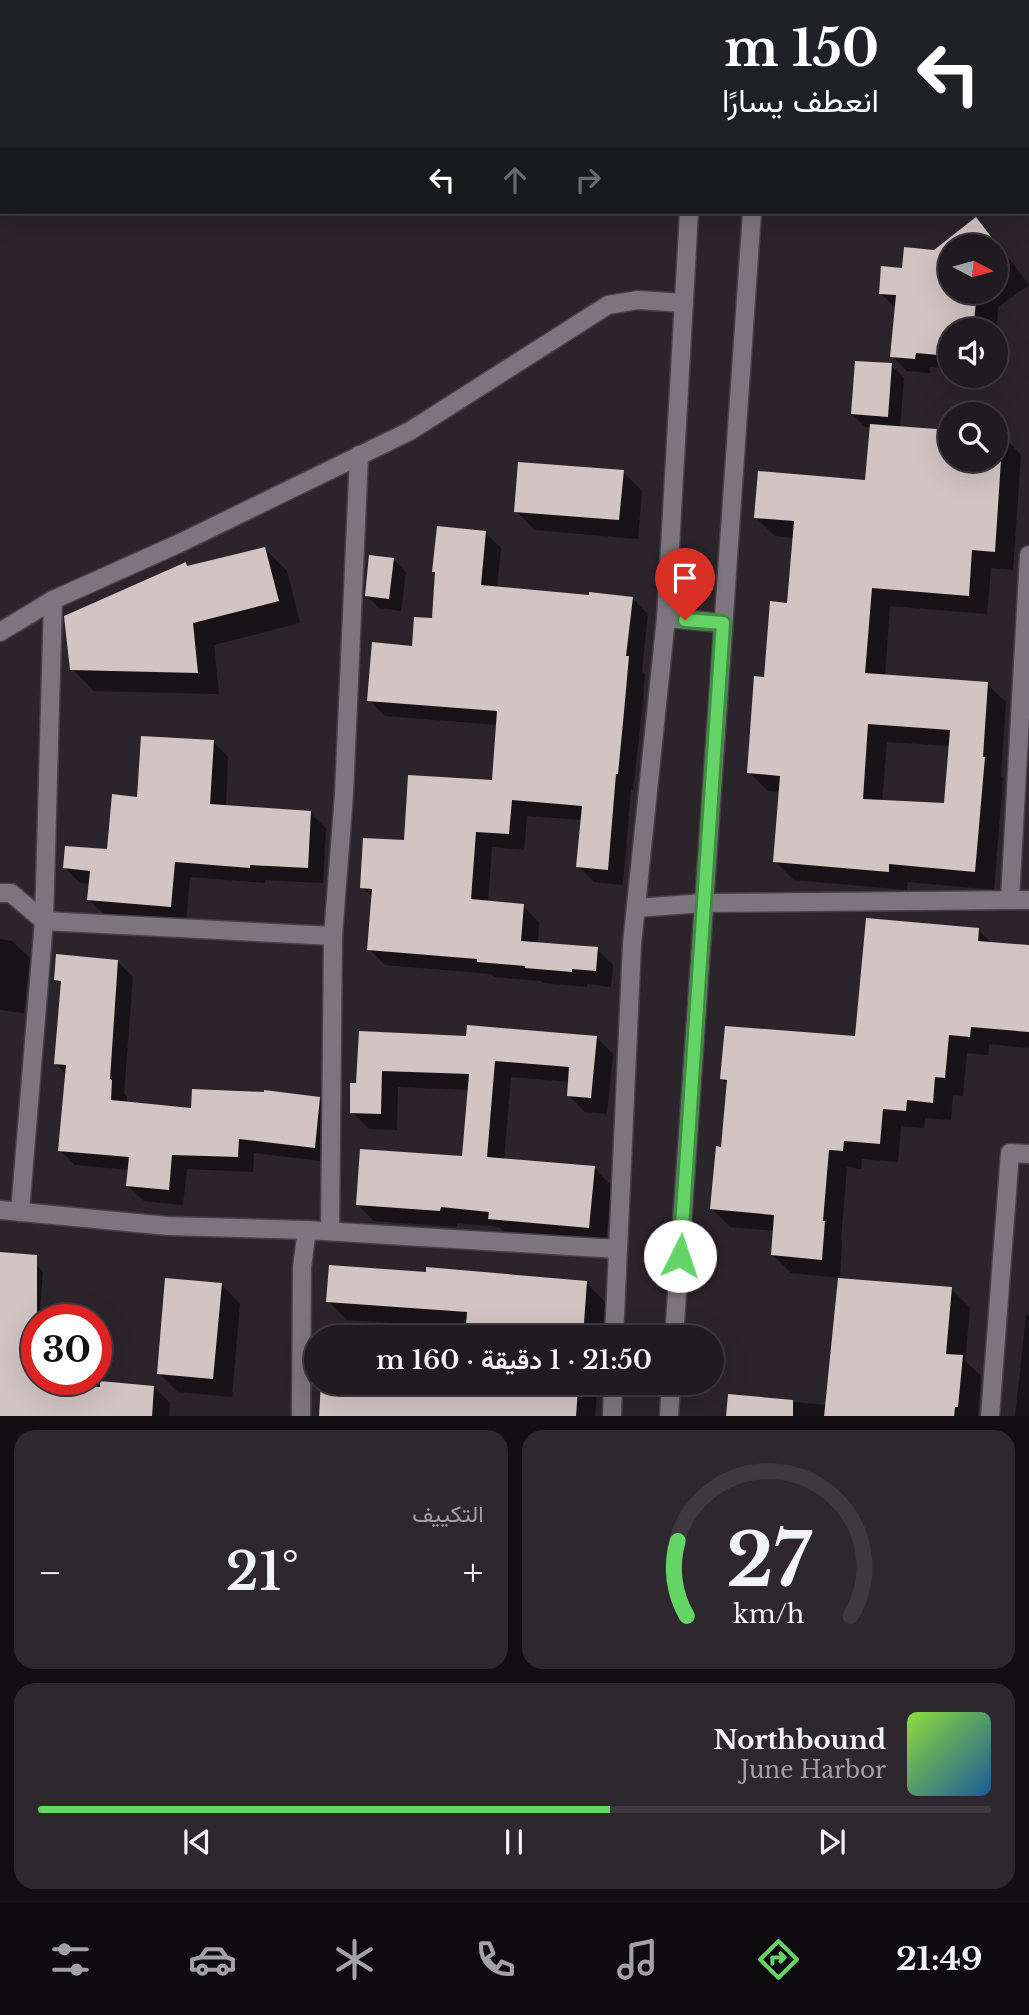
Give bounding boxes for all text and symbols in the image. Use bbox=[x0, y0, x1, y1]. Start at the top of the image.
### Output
text: 150 m bbox=[724, 18, 879, 79]
icon: left bbox=[903, 28, 994, 119]
text: انعطف يسارًا bbox=[722, 81, 879, 121]
icon: left bbox=[423, 161, 461, 199]
icon: ahead bbox=[496, 161, 534, 199]
icon: right bbox=[569, 161, 607, 199]
north arrow bbox=[938, 234, 1008, 304]
map controls bbox=[938, 234, 1008, 472]
button: sound bbox=[938, 318, 1008, 388]
button: search bbox=[938, 402, 1008, 472]
pin bbox=[655, 548, 715, 620]
icon: arrive bbox=[666, 559, 704, 597]
position arrow bbox=[643, 1219, 717, 1293]
speed limit sign: 30 bbox=[21, 1304, 112, 1395]
text: 21:50 · 1 دقيقة · 160 m bbox=[376, 1344, 652, 1376]
text: التكييف bbox=[412, 1500, 484, 1528]
text: 27 bbox=[726, 1515, 812, 1606]
text: 21° bbox=[226, 1540, 299, 1604]
text: − bbox=[38, 1549, 62, 1596]
text: + bbox=[463, 1549, 484, 1596]
text: km/h bbox=[733, 1598, 804, 1629]
text: Northbound bbox=[714, 1724, 886, 1756]
text: June Harbor bbox=[740, 1756, 886, 1784]
icon: previous bbox=[178, 1823, 216, 1861]
icon: pause bbox=[495, 1823, 533, 1861]
icon: next bbox=[813, 1823, 851, 1861]
icon: filters bbox=[46, 1935, 95, 1984]
icon: car bbox=[188, 1935, 237, 1984]
icon: climate bbox=[330, 1935, 379, 1984]
icon: phone bbox=[471, 1935, 520, 1984]
icon: music bbox=[613, 1935, 662, 1984]
icon: directions bbox=[754, 1935, 803, 1984]
text: 21:49 bbox=[896, 1939, 983, 1979]

